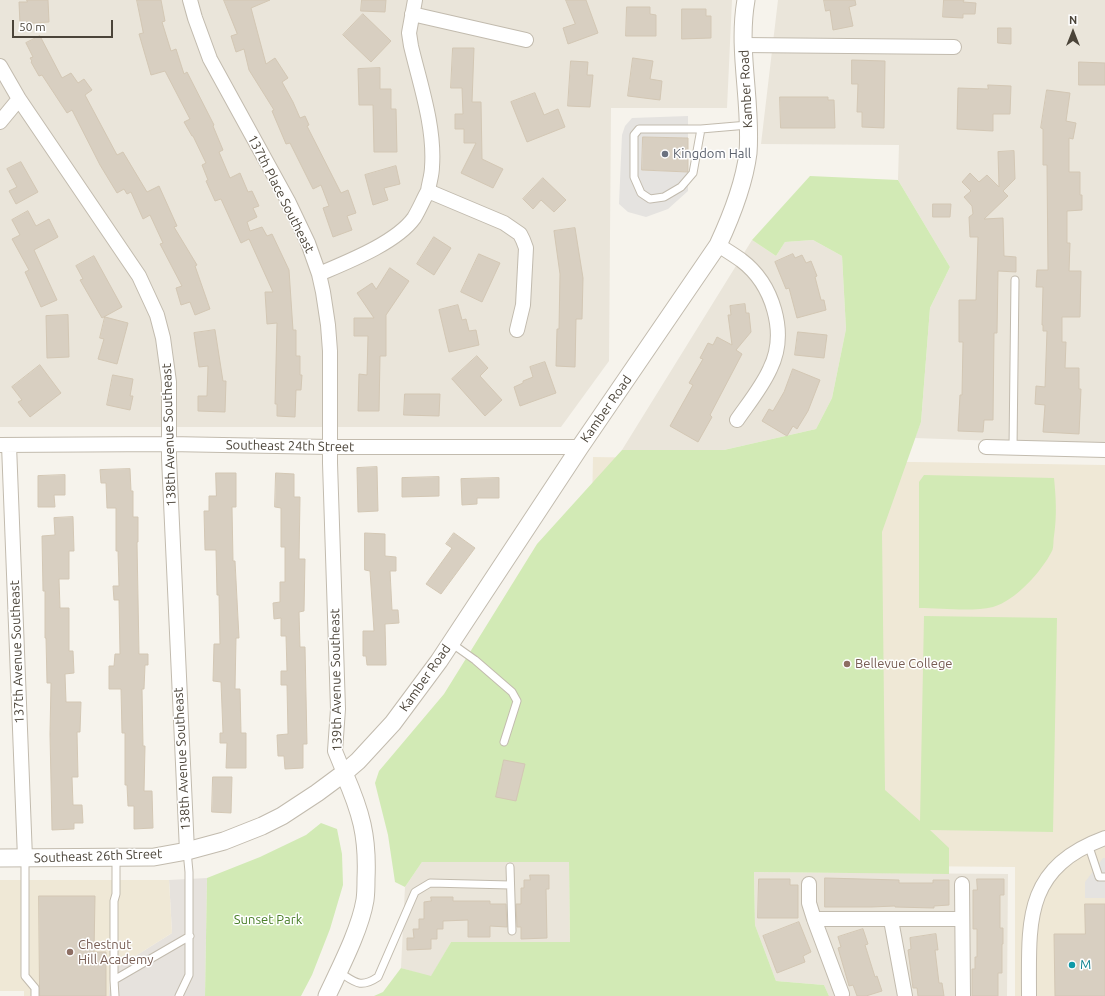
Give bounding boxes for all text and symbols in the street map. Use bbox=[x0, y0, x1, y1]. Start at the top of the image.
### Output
scale bar bbox=[14, 12, 115, 38]
north arrow bbox=[1053, 12, 1093, 52]
text: N bbox=[1069, 14, 1077, 26]
text: 50 m bbox=[19, 20, 46, 33]
street label: Kamber Road bbox=[736, 49, 756, 129]
street label: 137th Place Southeast bbox=[244, 132, 318, 256]
place label: Kingdom Hall bbox=[673, 146, 751, 162]
marker: Kingdom Hall bbox=[660, 149, 670, 159]
street label: 138th Avenue Southeast bbox=[159, 363, 179, 507]
street label: Kamber Road bbox=[577, 372, 635, 446]
street label: Southeast 24th Street bbox=[226, 437, 354, 455]
street label: 137th Avenue Southeast bbox=[7, 580, 27, 724]
street label: 139th Avenue Southeast bbox=[327, 608, 345, 752]
street label: Kamber Road bbox=[396, 641, 454, 715]
place label: Bellevue College bbox=[855, 656, 953, 672]
marker: Bellevue College bbox=[842, 659, 852, 669]
street label: 138th Avenue Southeast bbox=[170, 687, 194, 831]
street label: Southeast 26th Street bbox=[34, 846, 162, 866]
park label: Sunset Park bbox=[234, 912, 302, 928]
place label: Chestnut Hill Academy bbox=[78, 937, 153, 968]
marker: Chestnut Hill Academy bbox=[65, 947, 75, 957]
place label: M bbox=[1080, 957, 1091, 973]
marker: M bbox=[1067, 960, 1077, 970]

